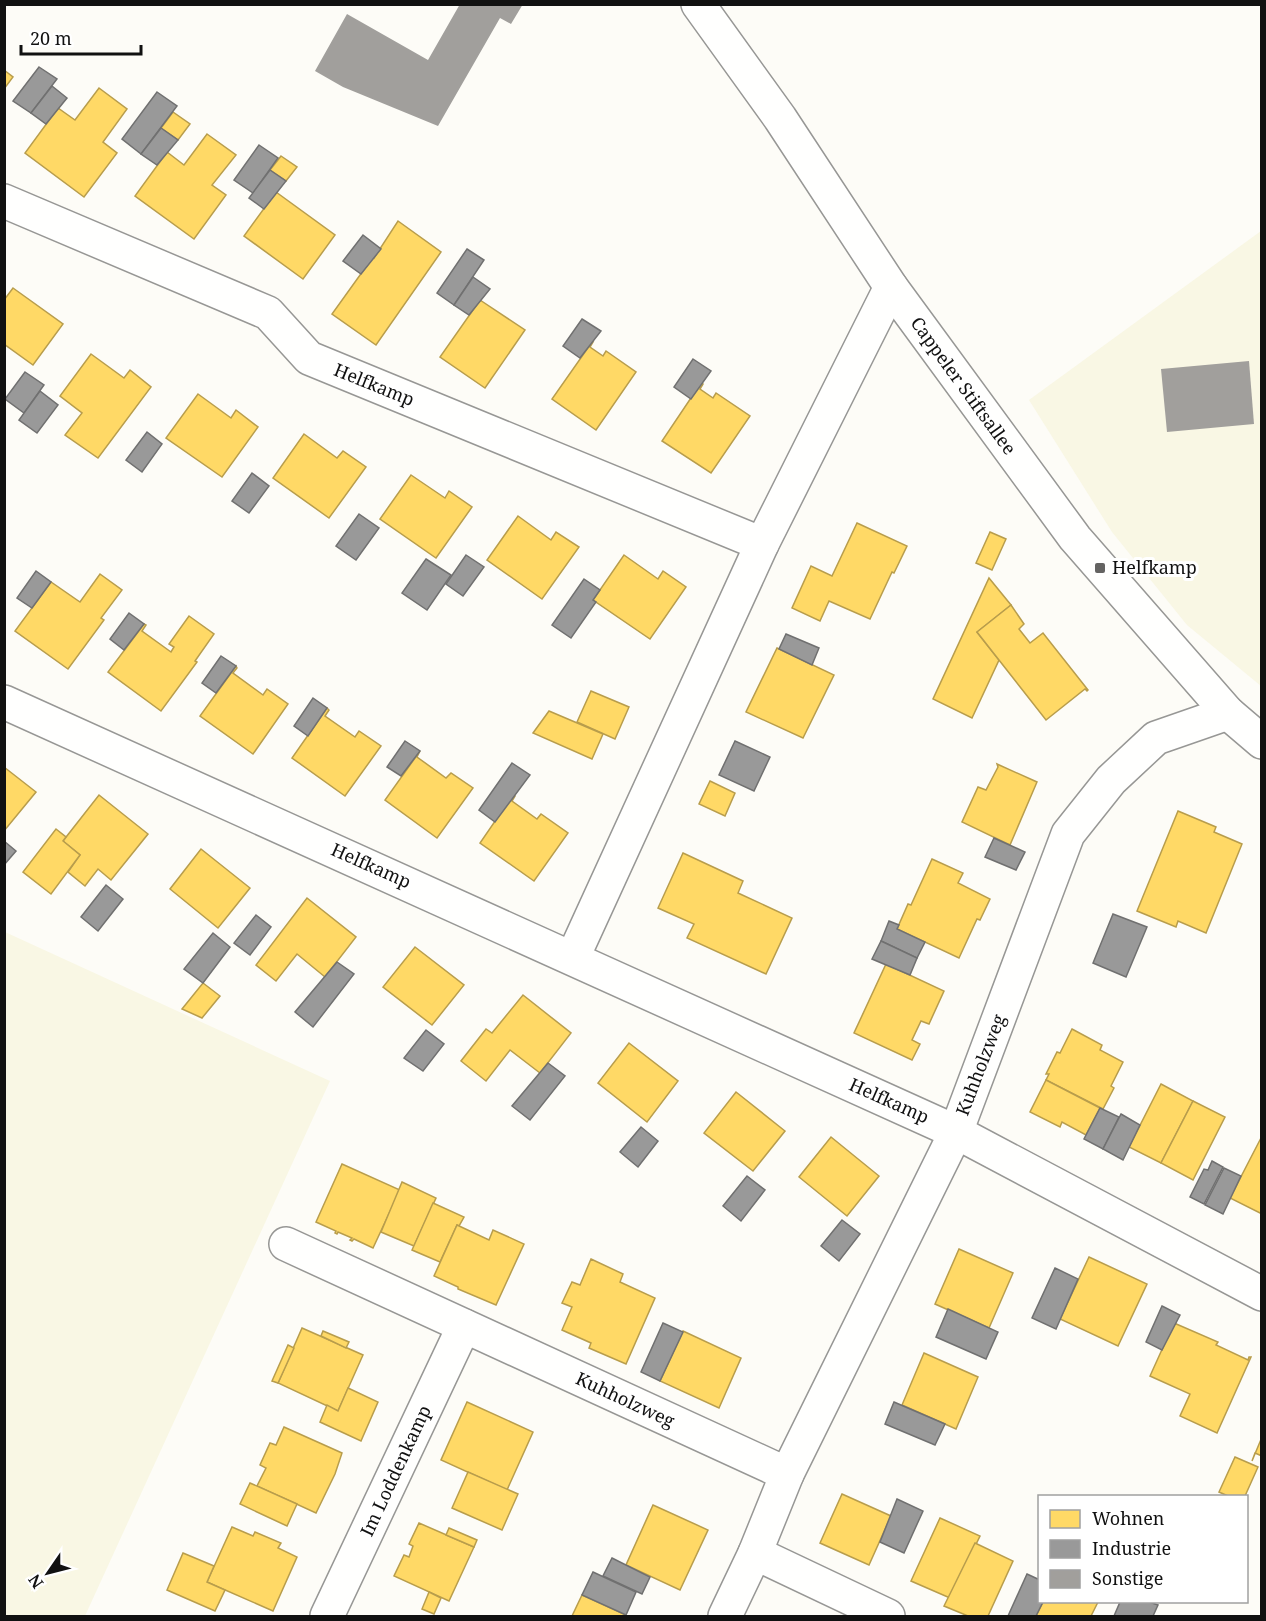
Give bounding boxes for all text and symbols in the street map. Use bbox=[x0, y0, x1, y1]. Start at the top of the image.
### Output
scale bar bbox=[21, 18, 141, 56]
text: 20 m bbox=[30, 26, 72, 50]
street label: Cappeler Stiftsallee bbox=[906, 312, 1022, 459]
street label: Helfkamp bbox=[331, 357, 418, 411]
place label: Helfkamp bbox=[1112, 555, 1197, 579]
marker: Helfkamp bbox=[1093, 561, 1107, 575]
street label: Helfkamp bbox=[328, 837, 415, 893]
street label: Kuhholzweg bbox=[950, 1010, 1010, 1119]
street label: Helfkamp bbox=[846, 1072, 933, 1128]
street label: Kuhholzweg bbox=[572, 1366, 679, 1433]
street label: Im Loddenkamp bbox=[354, 1401, 436, 1540]
legend bbox=[1038, 1495, 1248, 1603]
text: Wohnen bbox=[1092, 1506, 1165, 1530]
text: Industrie bbox=[1092, 1536, 1171, 1560]
north arrow bbox=[18, 1543, 78, 1603]
text: Sonstige bbox=[1092, 1566, 1163, 1590]
text: N bbox=[23, 1570, 48, 1593]

